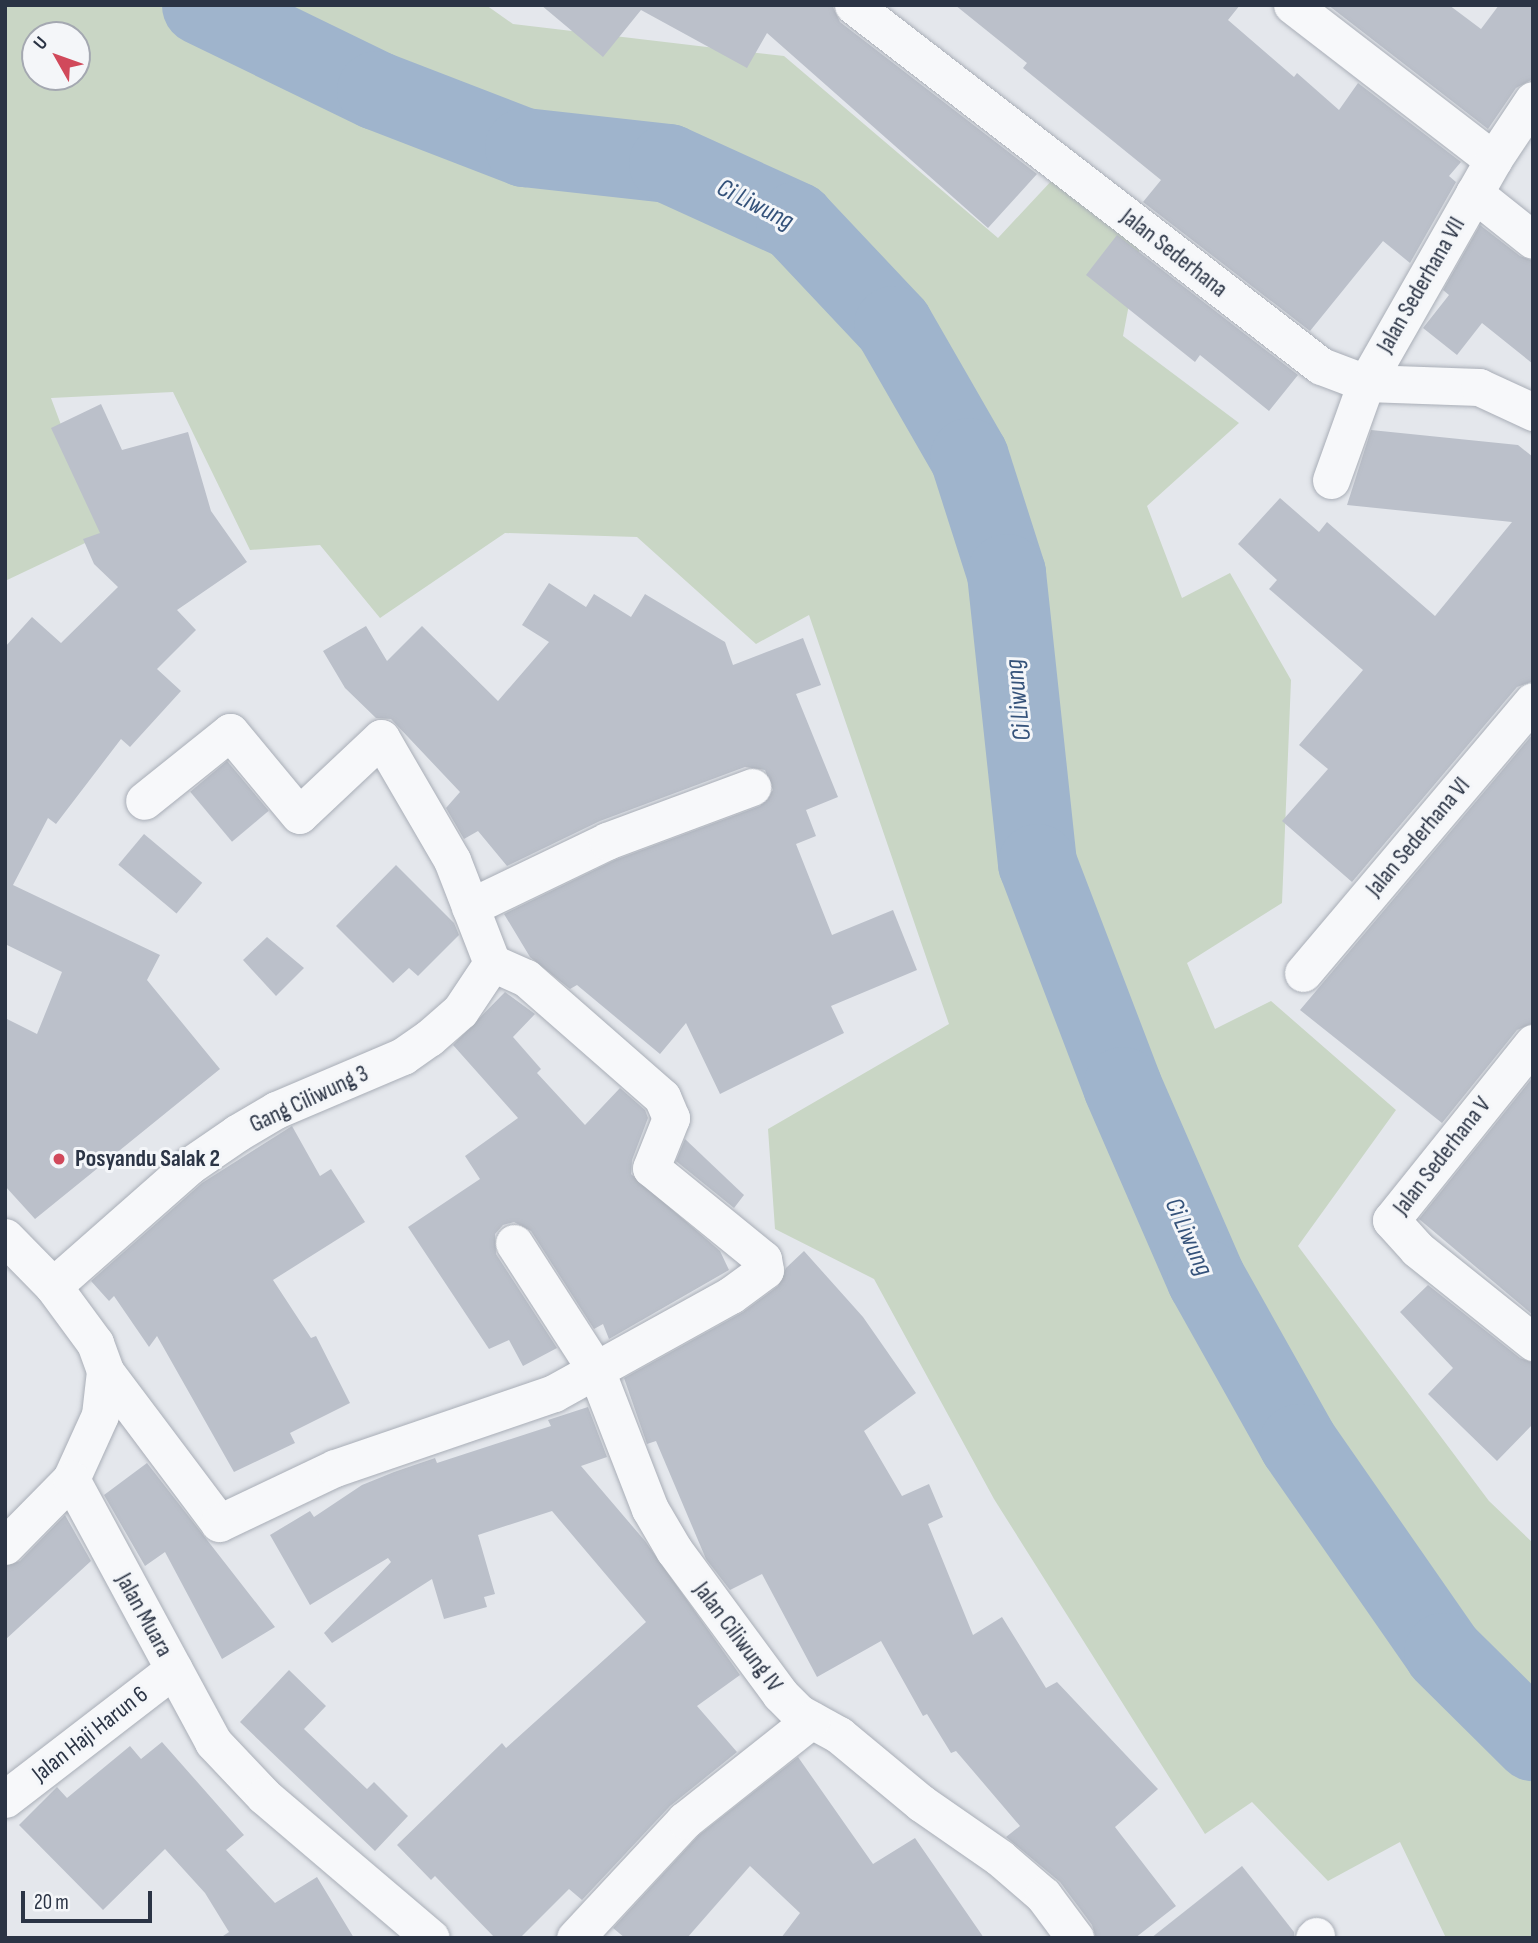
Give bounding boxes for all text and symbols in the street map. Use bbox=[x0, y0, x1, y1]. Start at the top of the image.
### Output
north arrow bbox=[21, 21, 91, 91]
text: U bbox=[29, 32, 53, 55]
water label: Ci Liwung bbox=[711, 173, 799, 237]
street label: Jalan Sederhana bbox=[1115, 202, 1233, 304]
street label: Jalan Sederhana VII bbox=[1371, 212, 1471, 358]
water label: Ci Liwung bbox=[999, 658, 1039, 742]
street label: Jalan Sederhana VI bbox=[1360, 771, 1476, 903]
street label: Gang Ciliwung 3 bbox=[245, 1059, 373, 1139]
street label: Jalan Sederhana V bbox=[1387, 1091, 1497, 1221]
place label: Posyandu Salak 2 bbox=[75, 1145, 220, 1173]
marker: Posyandu Salak 2 bbox=[49, 1149, 69, 1169]
water label: Ci Liwung bbox=[1157, 1193, 1219, 1281]
street label: Jalan Muara bbox=[109, 1568, 179, 1662]
street label: Jalan Ciliwung IV bbox=[687, 1576, 789, 1698]
street label: Jalan Haji Harun 6 bbox=[26, 1680, 154, 1788]
scale bar bbox=[24, 1876, 156, 1920]
text: 20 m bbox=[34, 1890, 69, 1915]

